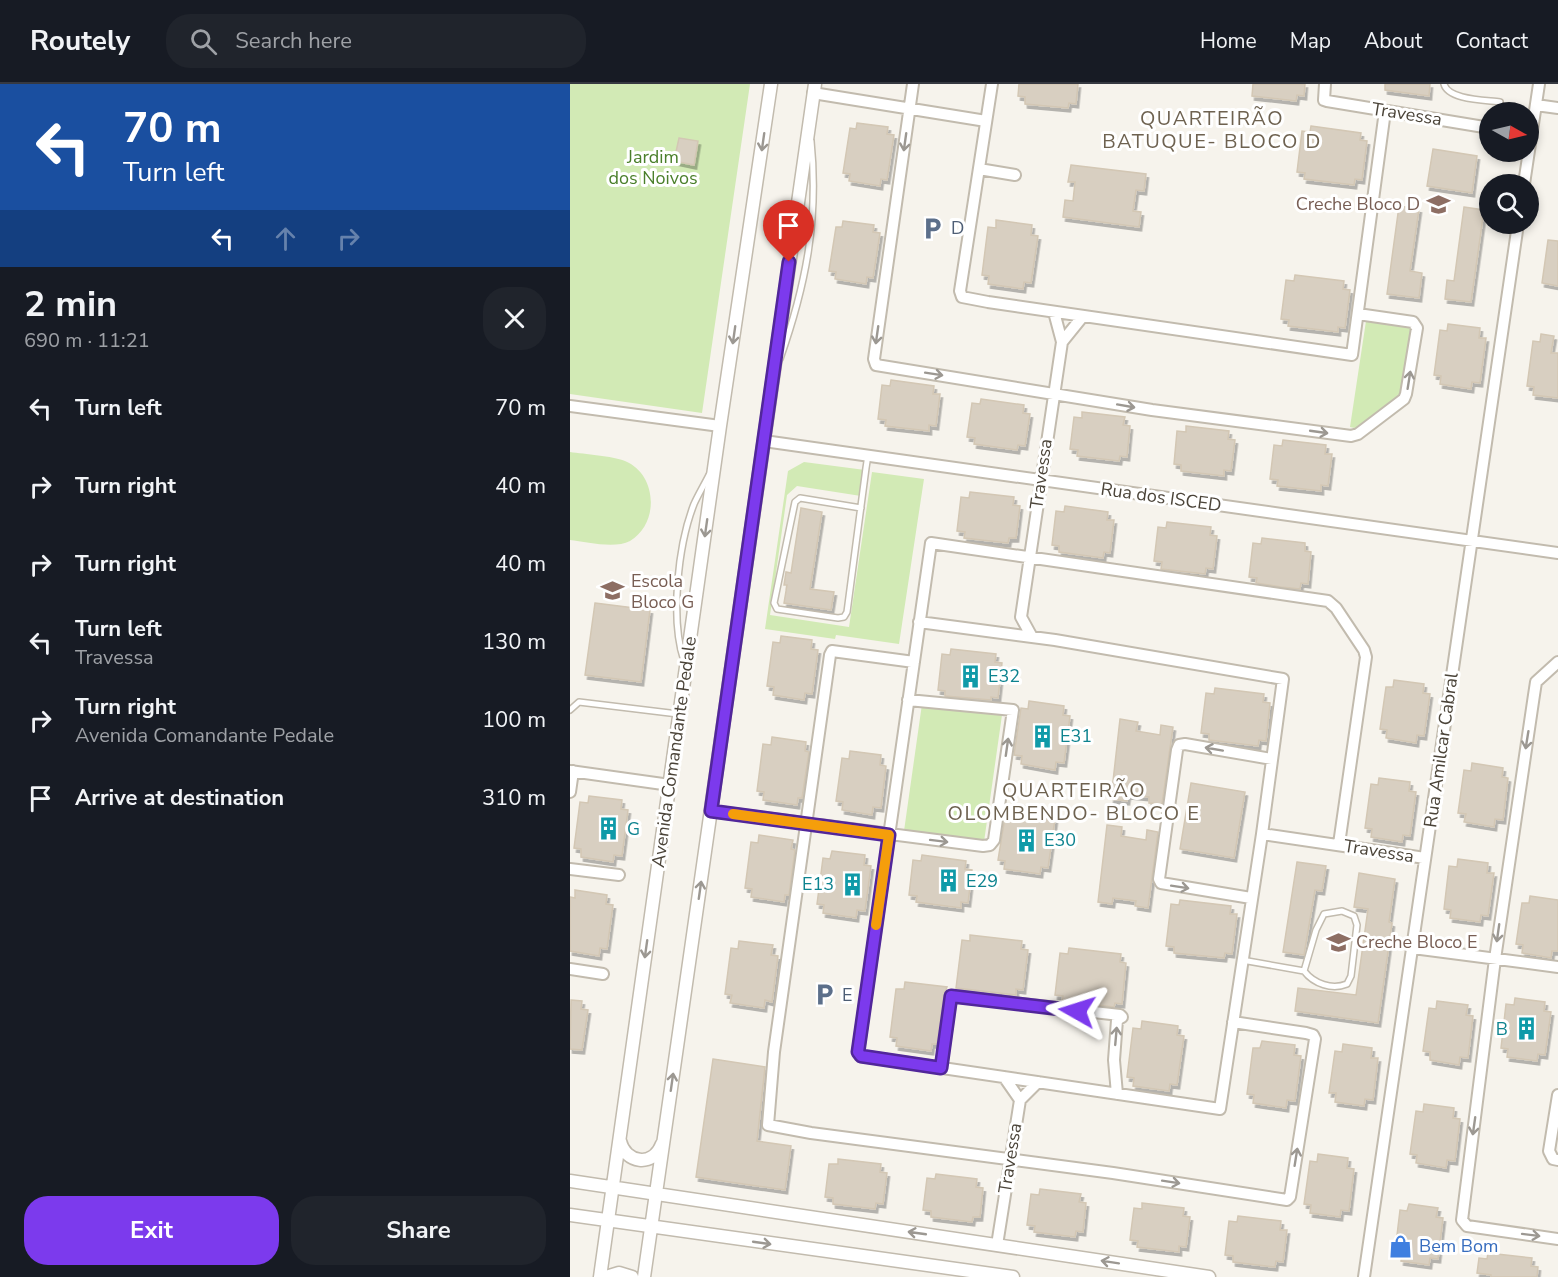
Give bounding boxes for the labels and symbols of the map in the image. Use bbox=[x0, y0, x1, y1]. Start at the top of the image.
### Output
street label: Travessa bbox=[1370, 97, 1444, 131]
north arrow bbox=[1479, 102, 1539, 162]
district label: QUARTEIRÃO BATUQUE- BLOCO D bbox=[1102, 105, 1322, 155]
one-way arrow bbox=[757, 131, 768, 151]
one-way arrow bbox=[900, 132, 911, 151]
park label: Jardim dos Noivos bbox=[608, 145, 698, 190]
school or university icon: Creche Bloco D bbox=[1425, 191, 1451, 217]
place label: Creche Bloco D bbox=[1296, 192, 1420, 216]
pin bbox=[763, 200, 814, 262]
parking icon: D bbox=[920, 215, 946, 241]
place label: D bbox=[951, 216, 964, 240]
one-way arrow bbox=[728, 324, 739, 344]
one-way arrow bbox=[872, 324, 883, 344]
one-way arrow bbox=[923, 369, 943, 380]
one-way arrow bbox=[1403, 371, 1414, 391]
one-way arrow bbox=[1116, 400, 1135, 411]
one-way arrow bbox=[1309, 427, 1329, 438]
street label: Travessa bbox=[1024, 437, 1058, 511]
street label: Rua dos ISCED bbox=[1099, 477, 1223, 517]
one-way arrow bbox=[701, 517, 712, 537]
place label: Escola Bloco G bbox=[631, 569, 694, 614]
school or university icon: Escola Bloco G bbox=[600, 578, 626, 604]
street label: Avenida Comandante Pedale bbox=[646, 635, 702, 869]
building icon: E32 bbox=[957, 663, 983, 689]
place label: E32 bbox=[988, 664, 1020, 688]
street label: Rua Amilcar Cabral bbox=[1418, 670, 1464, 829]
building icon: E31 bbox=[1029, 723, 1055, 749]
place label: E31 bbox=[1060, 724, 1092, 748]
one-way arrow bbox=[1521, 729, 1532, 749]
one-way arrow bbox=[1002, 737, 1013, 757]
one-way arrow bbox=[1205, 744, 1225, 755]
district label: QUARTEIRÃO OLOMBENDO- BLOCO E bbox=[948, 777, 1200, 827]
building icon: G bbox=[596, 816, 622, 842]
place label: G bbox=[627, 817, 640, 841]
building icon: E30 bbox=[1013, 827, 1039, 853]
place label: E30 bbox=[1044, 828, 1076, 852]
street label: Travessa bbox=[1342, 834, 1416, 868]
one-way arrow bbox=[929, 836, 949, 847]
building icon: E29 bbox=[935, 868, 961, 894]
place label: E29 bbox=[966, 869, 998, 893]
building icon: E13 bbox=[839, 871, 865, 897]
place label: E13 bbox=[802, 872, 834, 896]
one-way arrow bbox=[694, 880, 705, 900]
one-way arrow bbox=[1170, 881, 1190, 892]
one-way arrow bbox=[1493, 922, 1504, 942]
school or university icon: Creche Bloco E bbox=[1325, 929, 1351, 955]
place label: Creche Bloco E bbox=[1356, 930, 1477, 954]
one-way arrow bbox=[641, 939, 652, 959]
position arrow bbox=[1045, 979, 1109, 1043]
parking icon: E bbox=[811, 982, 837, 1008]
place label: E bbox=[842, 983, 853, 1007]
building icon: B bbox=[1513, 1016, 1539, 1042]
place label: B bbox=[1496, 1017, 1508, 1041]
one-way arrow bbox=[1111, 1026, 1122, 1046]
one-way arrow bbox=[666, 1073, 677, 1093]
one-way arrow bbox=[1468, 1116, 1479, 1135]
street label: Travessa bbox=[993, 1121, 1027, 1195]
one-way arrow bbox=[1291, 1148, 1302, 1168]
one-way arrow bbox=[1160, 1177, 1180, 1188]
one-way arrow bbox=[908, 1228, 927, 1239]
one-way arrow bbox=[1521, 1229, 1540, 1240]
shop icon: Bem Bom bbox=[1388, 1233, 1414, 1259]
place label: Bem Bom bbox=[1419, 1234, 1498, 1258]
one-way arrow bbox=[751, 1237, 771, 1248]
one-way arrow bbox=[1101, 1256, 1120, 1267]

